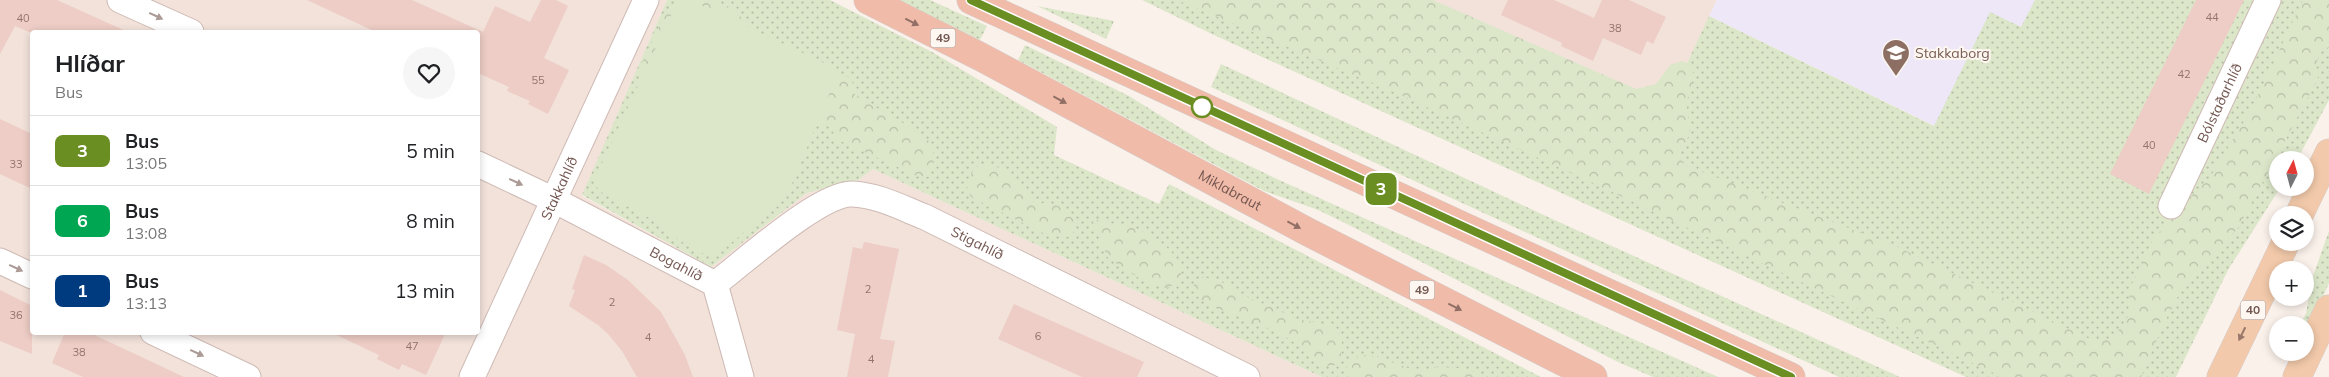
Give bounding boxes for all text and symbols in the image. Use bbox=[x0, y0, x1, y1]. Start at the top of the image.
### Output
house number: 44 bbox=[2205, 10, 2219, 24]
house number: 40 bbox=[16, 11, 30, 25]
one-way arrow bbox=[149, 13, 163, 21]
one-way arrow bbox=[904, 18, 919, 26]
house number: 38 bbox=[1608, 21, 1622, 35]
road number: 49 bbox=[930, 28, 956, 48]
school or university icon: Stakkaborg bbox=[1881, 38, 1911, 77]
place label: Stakkaborg bbox=[1915, 44, 1990, 62]
button: heart bbox=[403, 47, 455, 99]
text: Hlíðar bbox=[55, 48, 125, 78]
street label: Bólstaðarhlíð bbox=[2193, 60, 2246, 145]
house number: 42 bbox=[2177, 67, 2191, 81]
house number: 55 bbox=[531, 73, 545, 87]
text: Bus bbox=[55, 82, 83, 102]
one-way arrow bbox=[1053, 96, 1067, 104]
unlabelled marker bbox=[1191, 96, 1213, 118]
text: Bus bbox=[125, 129, 159, 153]
house number: 40 bbox=[2142, 138, 2156, 152]
text: 3 bbox=[77, 139, 88, 162]
text: 5 min bbox=[406, 139, 455, 163]
north arrow bbox=[2269, 151, 2314, 196]
map controls bbox=[2269, 151, 2314, 361]
text: 13:05 bbox=[125, 153, 167, 173]
street label: Stakkahlíð bbox=[537, 154, 582, 223]
house number: 33 bbox=[9, 157, 23, 171]
street label: Miklabraut bbox=[1195, 166, 1265, 215]
line badge: 3 bbox=[1365, 173, 1397, 205]
text: 3 bbox=[1376, 177, 1386, 200]
one-way arrow bbox=[509, 178, 523, 186]
text: Bus bbox=[125, 199, 159, 223]
button: layers bbox=[2269, 206, 2314, 251]
text: 6 bbox=[77, 209, 88, 232]
text: 8 min bbox=[406, 209, 455, 233]
one-way arrow bbox=[1287, 221, 1302, 229]
street label: Stigahlíð bbox=[948, 222, 1007, 264]
text: 13:08 bbox=[125, 223, 167, 243]
street label: Bogahlíð bbox=[647, 243, 706, 285]
button: + bbox=[2269, 261, 2314, 306]
one-way arrow bbox=[9, 265, 23, 273]
text: Bus bbox=[125, 269, 159, 293]
text: 1 bbox=[77, 279, 88, 302]
text: 13 min bbox=[395, 279, 455, 303]
road number: 49 bbox=[1410, 280, 1434, 300]
house number: 2 bbox=[865, 282, 872, 296]
text: 13:13 bbox=[125, 293, 167, 313]
house number: 2 bbox=[609, 295, 616, 309]
road number: 40 bbox=[2240, 300, 2266, 320]
one-way arrow bbox=[1447, 303, 1462, 311]
house number: 36 bbox=[9, 308, 23, 322]
button: − bbox=[2269, 316, 2314, 361]
one-way arrow bbox=[2238, 327, 2246, 341]
house number: 6 bbox=[1035, 329, 1042, 343]
house number: 4 bbox=[645, 330, 652, 344]
house number: 47 bbox=[405, 339, 419, 353]
house number: 38 bbox=[72, 345, 86, 359]
one-way arrow bbox=[190, 349, 204, 357]
house number: 4 bbox=[868, 352, 875, 366]

